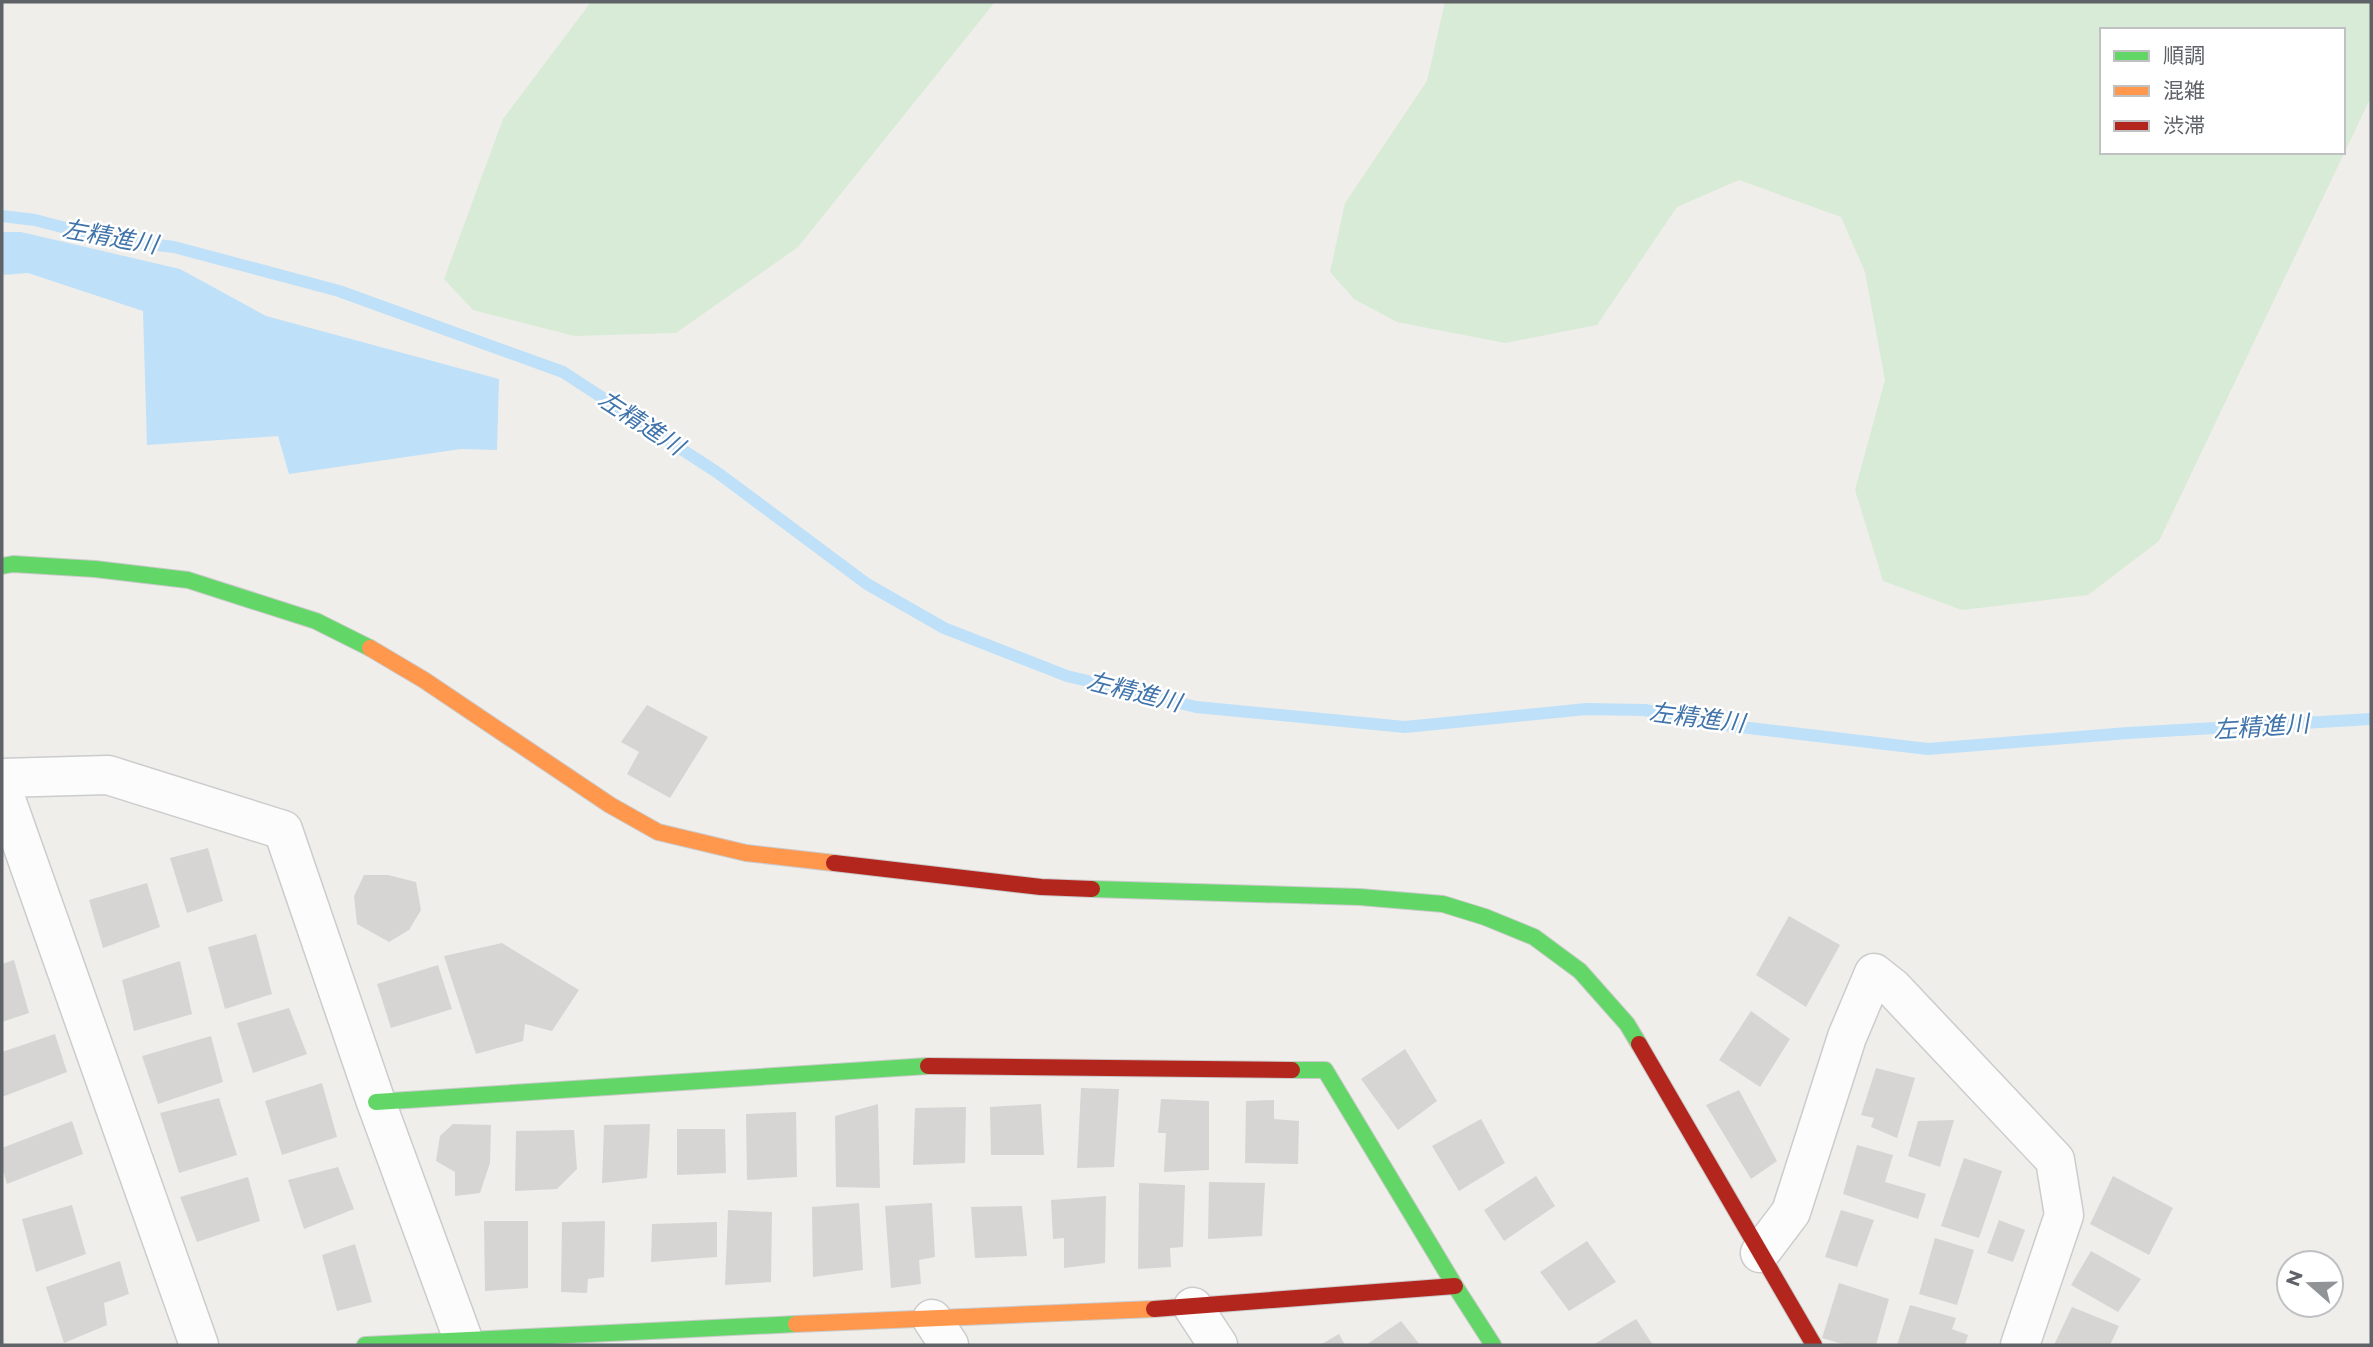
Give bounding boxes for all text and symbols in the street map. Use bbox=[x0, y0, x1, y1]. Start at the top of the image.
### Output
legend bbox=[2100, 28, 2345, 154]
text: 順調 bbox=[2163, 43, 2205, 68]
text: 混雑 bbox=[2163, 78, 2205, 103]
text: 渋滞 bbox=[2163, 113, 2205, 138]
water label: 左精進川 bbox=[60, 214, 163, 260]
water label: 左精進川 bbox=[593, 384, 692, 463]
water label: 左精進川 bbox=[1084, 666, 1187, 718]
water label: 左精進川 bbox=[1648, 697, 1749, 738]
water label: 左精進川 bbox=[2212, 708, 2313, 744]
north arrow bbox=[2275, 1249, 2345, 1319]
text: N bbox=[2281, 1267, 2308, 1290]

